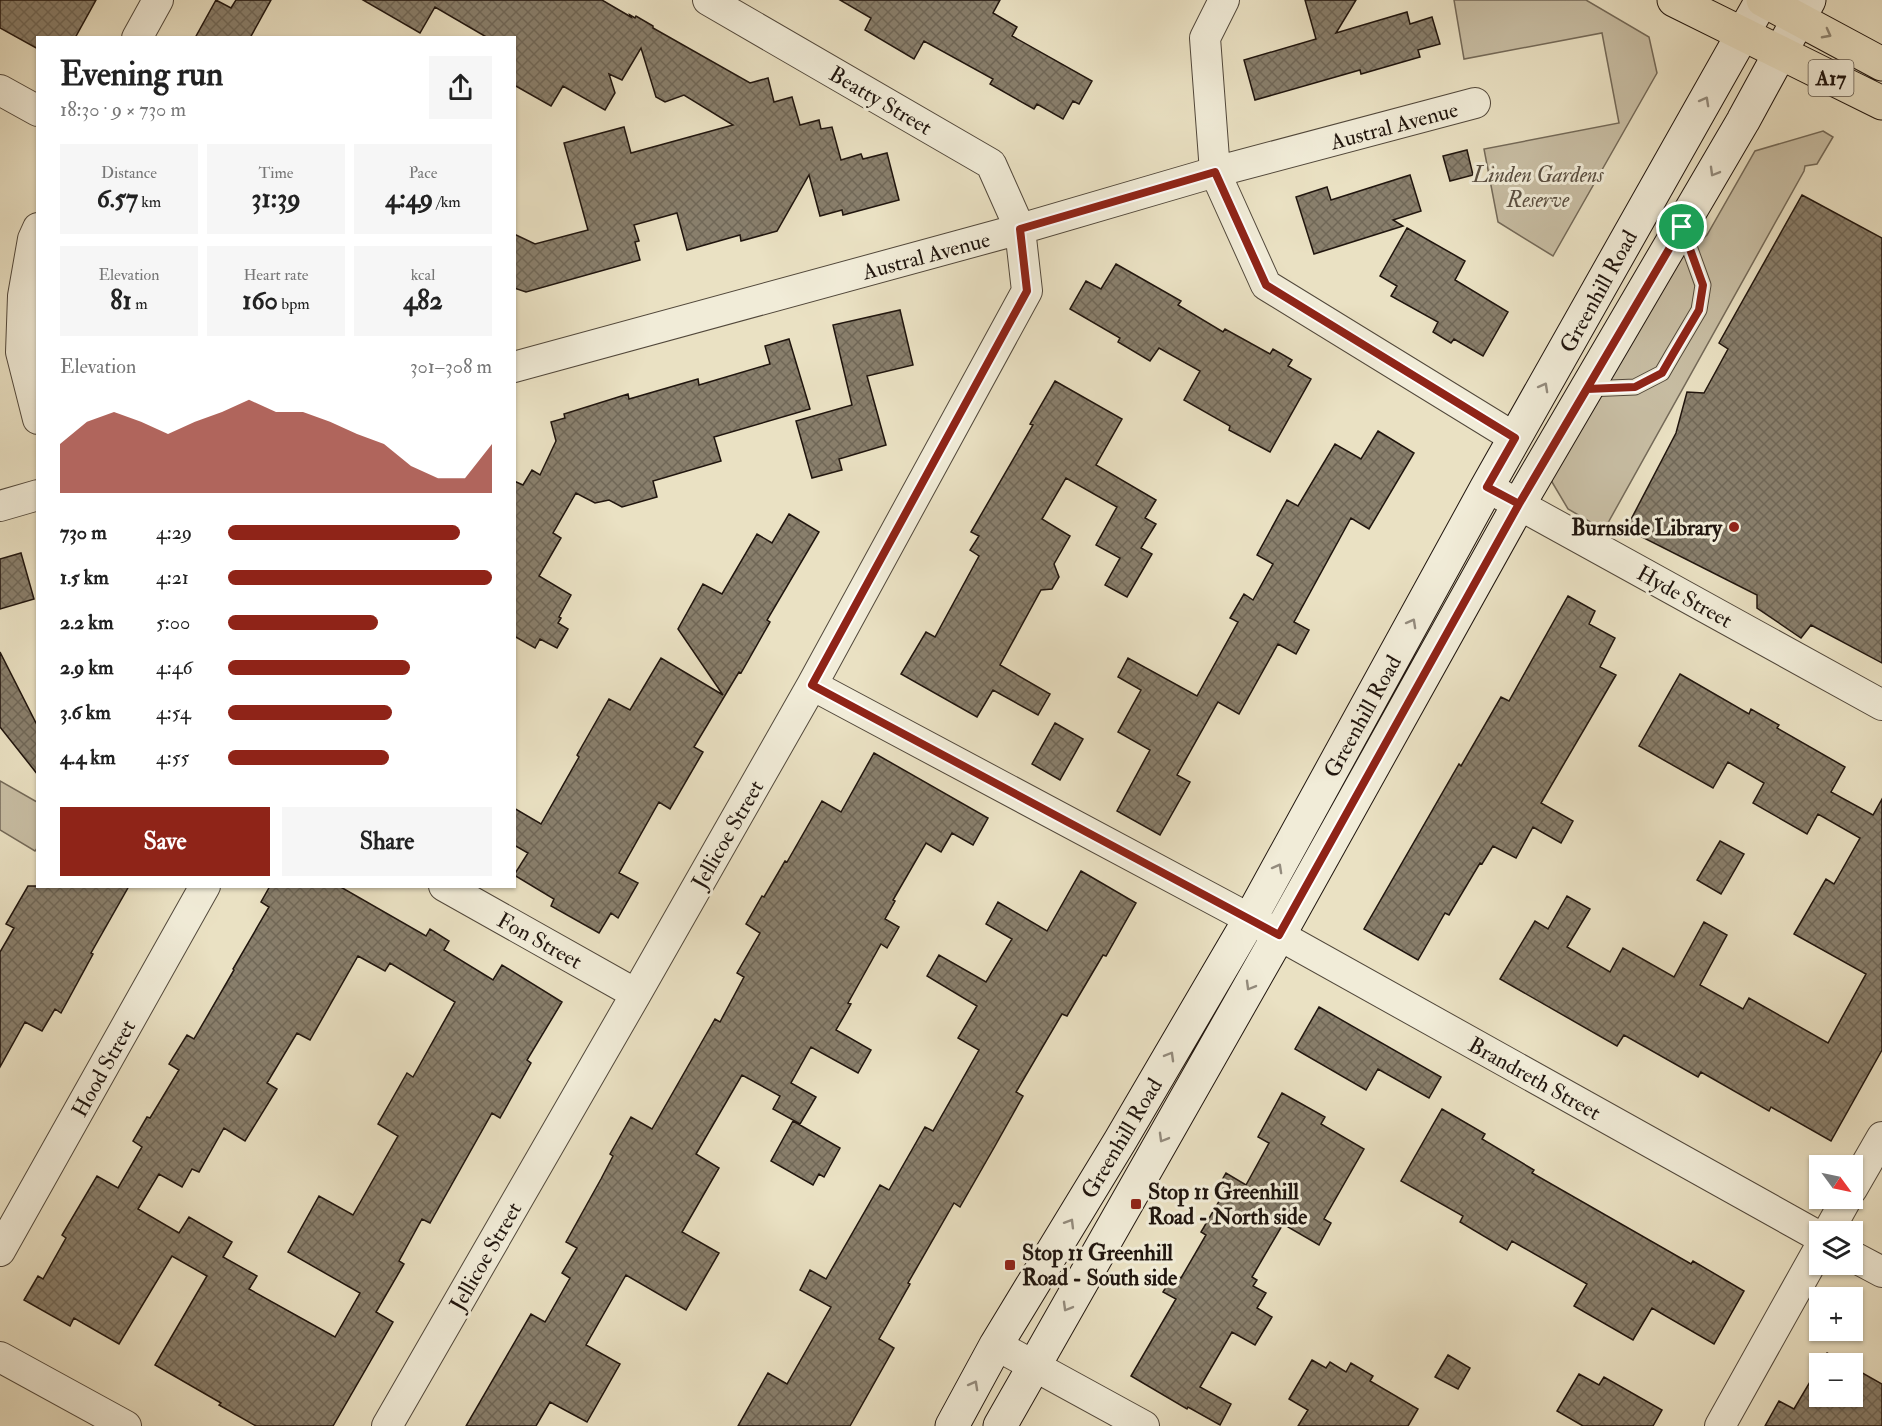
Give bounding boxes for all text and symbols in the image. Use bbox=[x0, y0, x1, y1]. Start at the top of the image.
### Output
one-way arrow bbox=[1820, 27, 1831, 39]
text: Evening run bbox=[60, 54, 223, 95]
button: share bbox=[429, 56, 492, 119]
street label: Beatty Street bbox=[824, 60, 937, 142]
road number: A17 bbox=[1808, 60, 1854, 96]
street label: Austral Avenue bbox=[1326, 95, 1461, 157]
text: 18:30 · 9 × 730 m bbox=[60, 97, 186, 122]
one-way arrow bbox=[1698, 97, 1709, 107]
park label: Linden Gardens Reserve bbox=[1471, 161, 1604, 214]
text: Distance bbox=[101, 163, 157, 183]
text: Time bbox=[259, 163, 293, 183]
text: Pace bbox=[409, 163, 437, 183]
one-way arrow bbox=[1710, 166, 1721, 176]
text: 6.57 bbox=[97, 183, 138, 215]
text: 31:39 bbox=[252, 183, 301, 215]
text: 4:49 bbox=[385, 183, 433, 215]
text: km bbox=[138, 192, 161, 212]
text: /km bbox=[433, 192, 461, 212]
pin bbox=[1656, 201, 1707, 252]
icon: arrive bbox=[1665, 210, 1698, 243]
street label: Austral Avenue bbox=[858, 225, 993, 287]
street label: Greenhill Road bbox=[1554, 225, 1644, 358]
text: Elevation bbox=[99, 265, 159, 285]
text: Heart rate bbox=[243, 265, 309, 285]
text: kcal bbox=[411, 265, 435, 285]
text: 81 bbox=[110, 285, 132, 317]
text: 160 bbox=[242, 285, 278, 317]
text: 482 bbox=[403, 285, 443, 317]
text: m bbox=[132, 294, 148, 314]
text: bpm bbox=[278, 294, 310, 314]
text: Elevation bbox=[60, 354, 136, 379]
text: 301–308 m bbox=[410, 354, 492, 379]
one-way arrow bbox=[1537, 383, 1548, 394]
place label: Burnside Library bbox=[1571, 514, 1723, 543]
text: 730 m bbox=[60, 520, 107, 545]
text: 4:29 bbox=[156, 520, 192, 545]
marker: Burnside Library bbox=[1727, 520, 1741, 534]
street label: Hyde Street bbox=[1632, 559, 1737, 635]
text: 1.5 km bbox=[60, 565, 109, 590]
text: 4:21 bbox=[156, 565, 189, 590]
text: 2.2 km bbox=[60, 610, 113, 635]
text: 5:00 bbox=[156, 610, 190, 635]
one-way arrow bbox=[1405, 619, 1417, 629]
street label: Greenhill Road bbox=[1318, 650, 1408, 783]
text: 2.9 km bbox=[60, 655, 114, 680]
text: 4:46 bbox=[156, 655, 193, 680]
text: 3.6 km bbox=[60, 700, 111, 725]
text: 4:54 bbox=[156, 700, 191, 725]
text: 4.4 km bbox=[60, 745, 115, 770]
text: 4:55 bbox=[156, 745, 189, 770]
street label: Jellicoe Street bbox=[685, 775, 770, 895]
button: Save bbox=[60, 807, 270, 876]
button: Share bbox=[282, 807, 492, 876]
one-way arrow bbox=[1271, 863, 1282, 874]
street label: Fon Street bbox=[492, 906, 587, 976]
one-way arrow bbox=[1246, 980, 1257, 990]
street label: Hood Street bbox=[66, 1015, 142, 1122]
street label: Brandreth Street bbox=[1463, 1031, 1606, 1127]
one-way arrow bbox=[1163, 1052, 1175, 1062]
street label: Greenhill Road bbox=[1075, 1073, 1169, 1204]
one-way arrow bbox=[1159, 1132, 1170, 1142]
north arrow bbox=[1809, 1155, 1863, 1209]
map controls bbox=[1809, 1155, 1863, 1407]
place label: Stop 11 Greenhill Road - North side bbox=[1148, 1178, 1308, 1231]
street label: Jellicoe Street bbox=[443, 1197, 528, 1317]
marker: Stop 11 Greenhill Road - North side bbox=[1129, 1197, 1143, 1211]
one-way arrow bbox=[1063, 1219, 1075, 1229]
button: layers bbox=[1809, 1221, 1863, 1275]
place label: Stop 11 Greenhill Road - South side bbox=[1022, 1239, 1178, 1292]
marker: Stop 11 Greenhill Road - South side bbox=[1003, 1258, 1017, 1272]
button: + bbox=[1809, 1287, 1863, 1341]
one-way arrow bbox=[1062, 1301, 1074, 1312]
button: − bbox=[1809, 1353, 1863, 1407]
one-way arrow bbox=[967, 1381, 978, 1392]

